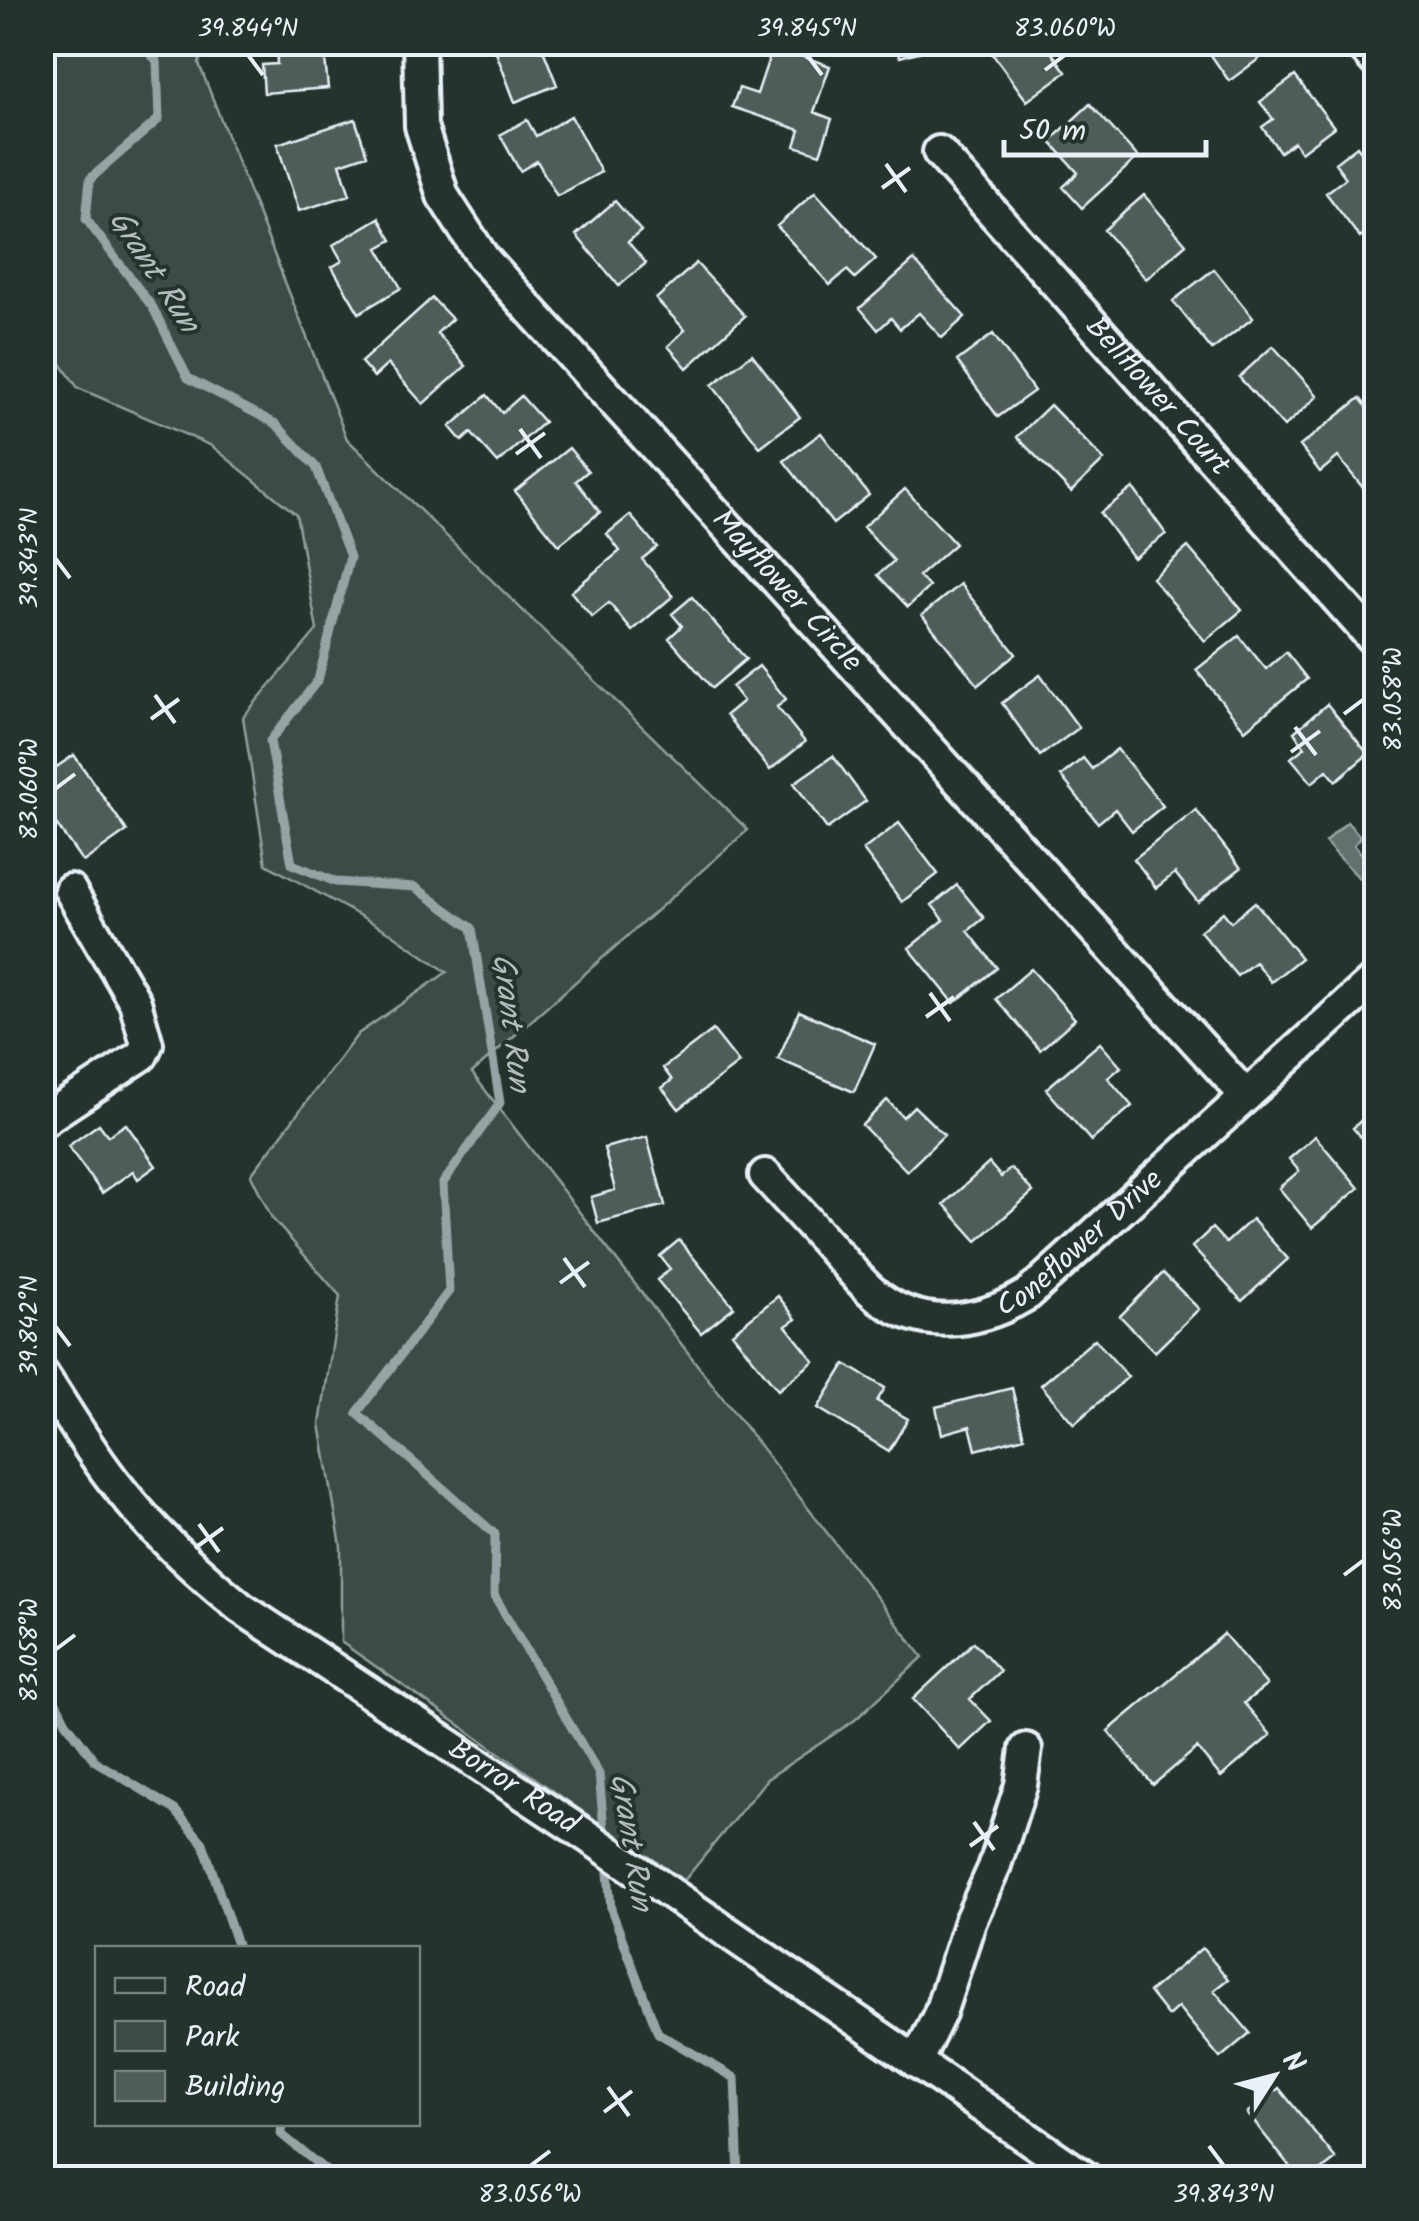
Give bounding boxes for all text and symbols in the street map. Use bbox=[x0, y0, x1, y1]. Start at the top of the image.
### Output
text: 39.844°N bbox=[198, 9, 298, 49]
text: 39.845°N bbox=[757, 9, 857, 49]
text: 83.060°W bbox=[1014, 9, 1116, 49]
scale bar bbox=[1004, 95, 1206, 157]
text: 50 m bbox=[1019, 108, 1086, 156]
water label: Grant Run bbox=[94, 200, 214, 346]
street label: Bellflower Court bbox=[1073, 306, 1242, 488]
street label: Mayflower Circle bbox=[699, 499, 874, 684]
text: 39.843°N bbox=[10, 507, 50, 608]
text: 83.058°W bbox=[1374, 647, 1414, 751]
text: 83.060°W bbox=[10, 738, 50, 840]
water label: Grant Run bbox=[476, 951, 544, 1098]
street label: Coneflower Drive bbox=[989, 1158, 1175, 1331]
text: 39.842°N bbox=[10, 1275, 50, 1377]
text: 83.056°W bbox=[1374, 1508, 1414, 1612]
text: 83.058°W bbox=[10, 1598, 50, 1702]
street label: Borror Road bbox=[438, 1726, 589, 1849]
water label: Grant Run bbox=[594, 1770, 666, 1917]
legend bbox=[95, 1946, 420, 2126]
text: Road bbox=[185, 1964, 246, 2012]
text: Park bbox=[185, 2014, 240, 2062]
north arrow bbox=[1224, 2026, 1324, 2126]
text: N bbox=[1269, 2042, 1316, 2083]
text: Building bbox=[185, 2064, 285, 2112]
text: 83.056°W bbox=[478, 2175, 582, 2215]
text: 39.843°N bbox=[1174, 2175, 1275, 2215]

